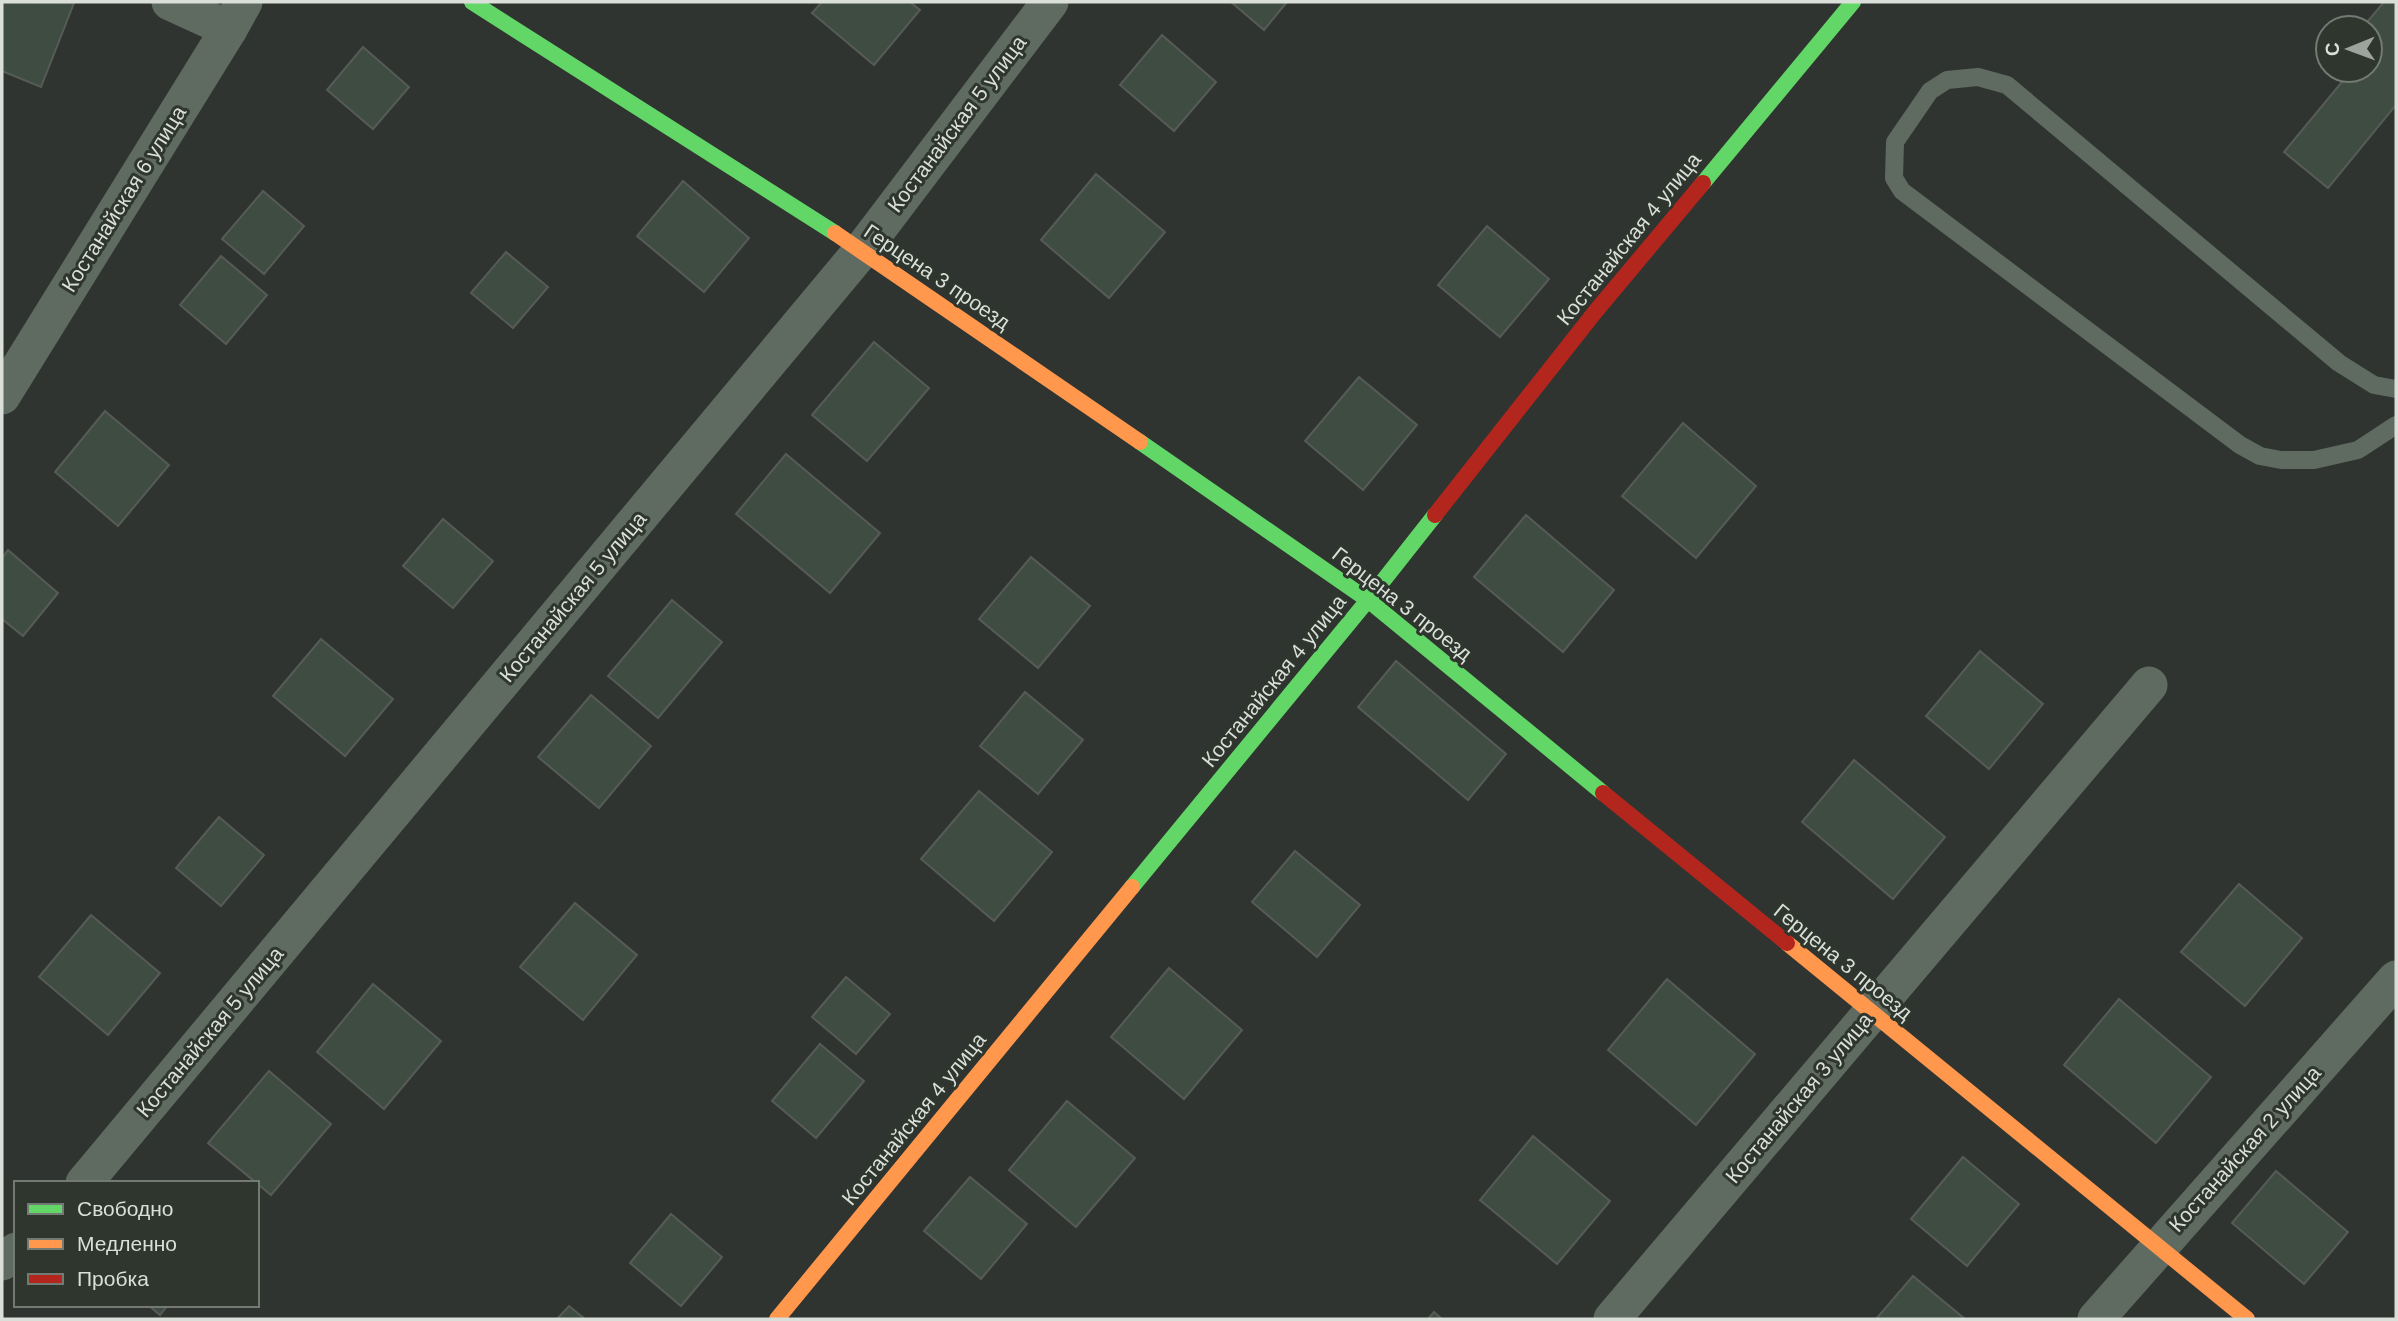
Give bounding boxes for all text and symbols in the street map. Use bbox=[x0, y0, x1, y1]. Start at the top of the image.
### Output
north arrow bbox=[2314, 14, 2384, 84]
street label: Костанайская 5 улица bbox=[883, 31, 1031, 216]
text: С bbox=[2322, 42, 2343, 56]
street label: Костанайская 6 улица bbox=[57, 101, 190, 296]
street label: Костанайская 4 улица bbox=[1552, 148, 1705, 329]
street label: Герцена 3 проезд bbox=[860, 219, 1015, 334]
street label: Костанайская 5 улица bbox=[495, 507, 651, 686]
street label: Герцена 3 проезд bbox=[1328, 542, 1477, 665]
street label: Костанайская 4 улица bbox=[1197, 590, 1350, 771]
street label: Герцена 3 проезд bbox=[1770, 899, 1917, 1024]
street label: Костанайская 5 улица bbox=[132, 942, 288, 1121]
street label: Костанайская 3 улица bbox=[1721, 1008, 1877, 1187]
street label: Костанайская 4 улица bbox=[837, 1028, 990, 1209]
street label: Костанайская 2 улица bbox=[2164, 1061, 2325, 1236]
legend bbox=[14, 1181, 259, 1307]
text: Свободно bbox=[77, 1197, 174, 1220]
text: Медленно bbox=[77, 1232, 177, 1255]
text: Пробка bbox=[77, 1267, 149, 1290]

